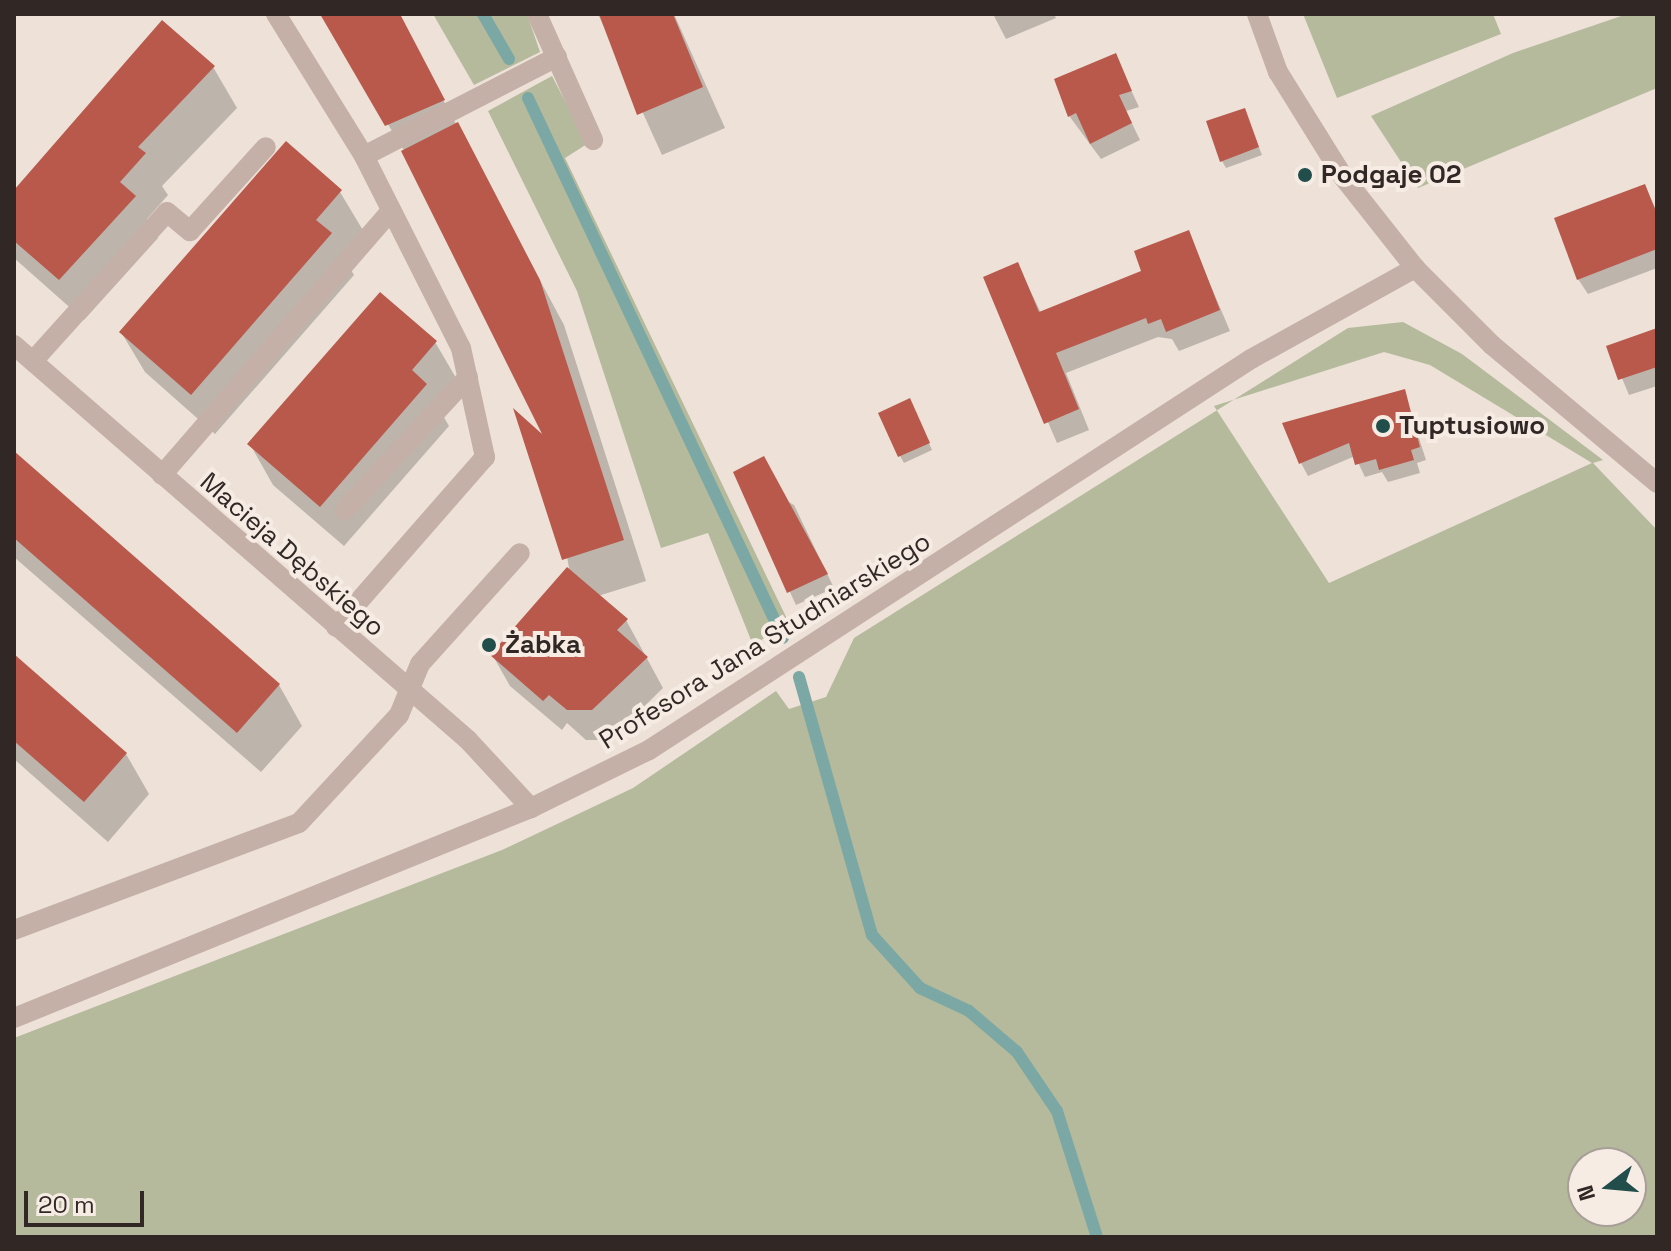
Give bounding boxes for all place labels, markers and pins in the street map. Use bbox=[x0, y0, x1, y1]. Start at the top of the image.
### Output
place label: Podgaje 02 bbox=[1321, 159, 1461, 191]
marker: Podgaje 02 bbox=[1296, 166, 1314, 184]
place label: Tuptusiowo bbox=[1399, 410, 1545, 442]
marker: Tuptusiowo bbox=[1374, 417, 1392, 435]
place label: Żabka bbox=[505, 629, 581, 661]
marker: Żabka bbox=[480, 636, 498, 654]

